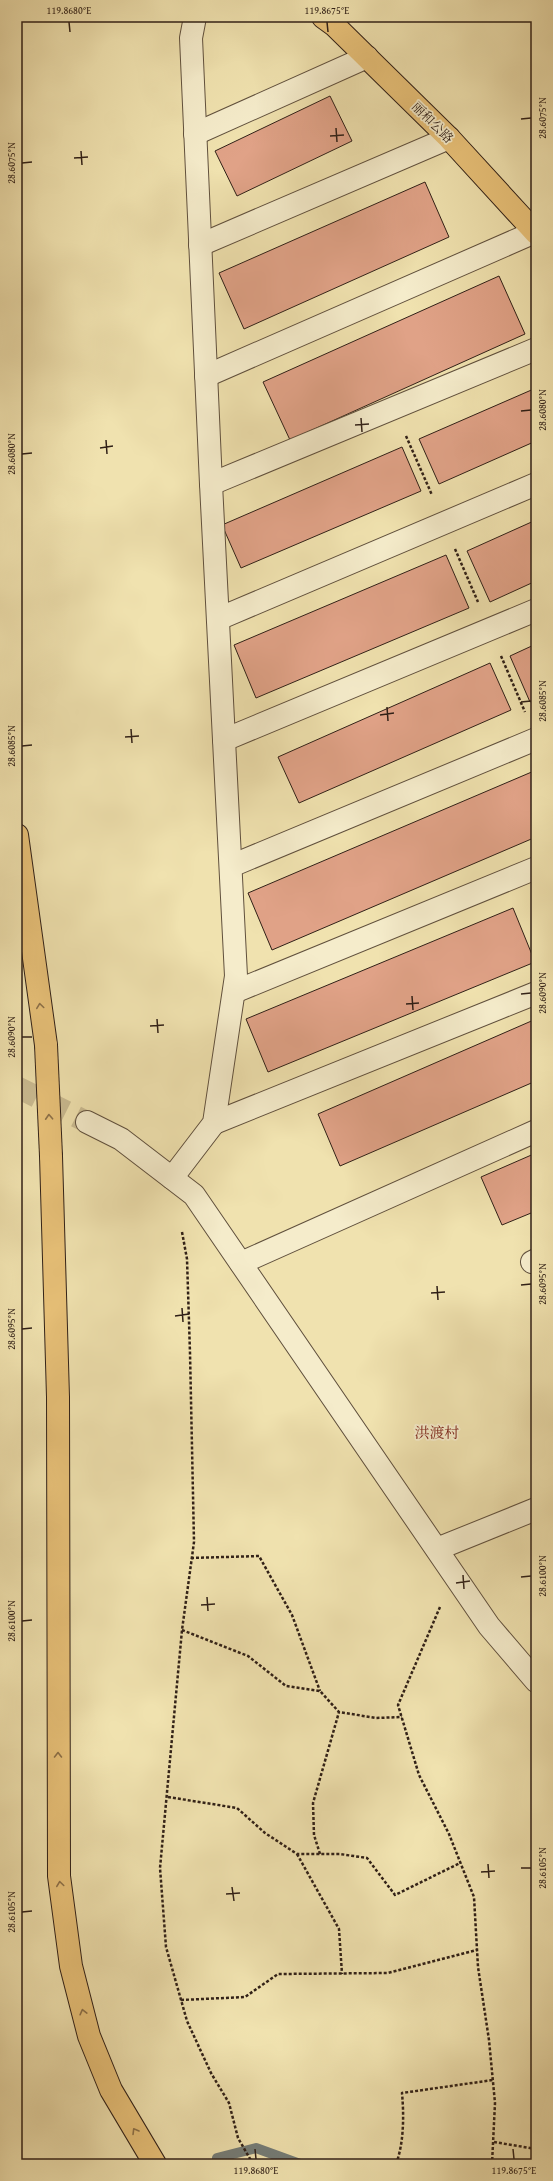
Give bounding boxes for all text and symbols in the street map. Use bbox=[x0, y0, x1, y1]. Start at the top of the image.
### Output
text: 119.8680°E bbox=[47, 3, 91, 18]
text: 119.8675°E bbox=[305, 3, 349, 18]
street label: 丽和公路 bbox=[408, 97, 458, 147]
text: 28.6075°N bbox=[535, 97, 550, 139]
text: 28.6075°N bbox=[4, 142, 19, 184]
text: 28.6080°N bbox=[535, 389, 550, 431]
text: 28.6080°N bbox=[4, 433, 19, 475]
text: 28.6085°N bbox=[535, 680, 550, 722]
text: 28.6085°N bbox=[4, 725, 19, 767]
text: 28.6090°N bbox=[535, 972, 550, 1014]
one-way arrow bbox=[36, 1003, 45, 1009]
text: 28.6090°N bbox=[4, 1016, 19, 1058]
one-way arrow bbox=[45, 1114, 53, 1120]
text: 28.6095°N bbox=[535, 1263, 550, 1305]
text: 28.6095°N bbox=[4, 1308, 19, 1350]
district label: 洪渡村 bbox=[414, 1422, 460, 1443]
text: 28.6100°N bbox=[535, 1555, 550, 1597]
text: 28.6100°N bbox=[4, 1600, 19, 1642]
one-way arrow bbox=[54, 1752, 62, 1758]
text: 28.6105°N bbox=[535, 1847, 550, 1889]
one-way arrow bbox=[56, 1881, 65, 1888]
text: 28.6105°N bbox=[4, 1891, 19, 1933]
one-way arrow bbox=[79, 2009, 87, 2015]
one-way arrow bbox=[132, 2128, 139, 2135]
text: 119.8680°E bbox=[234, 2163, 278, 2178]
text: 119.8675°E bbox=[492, 2163, 536, 2178]

